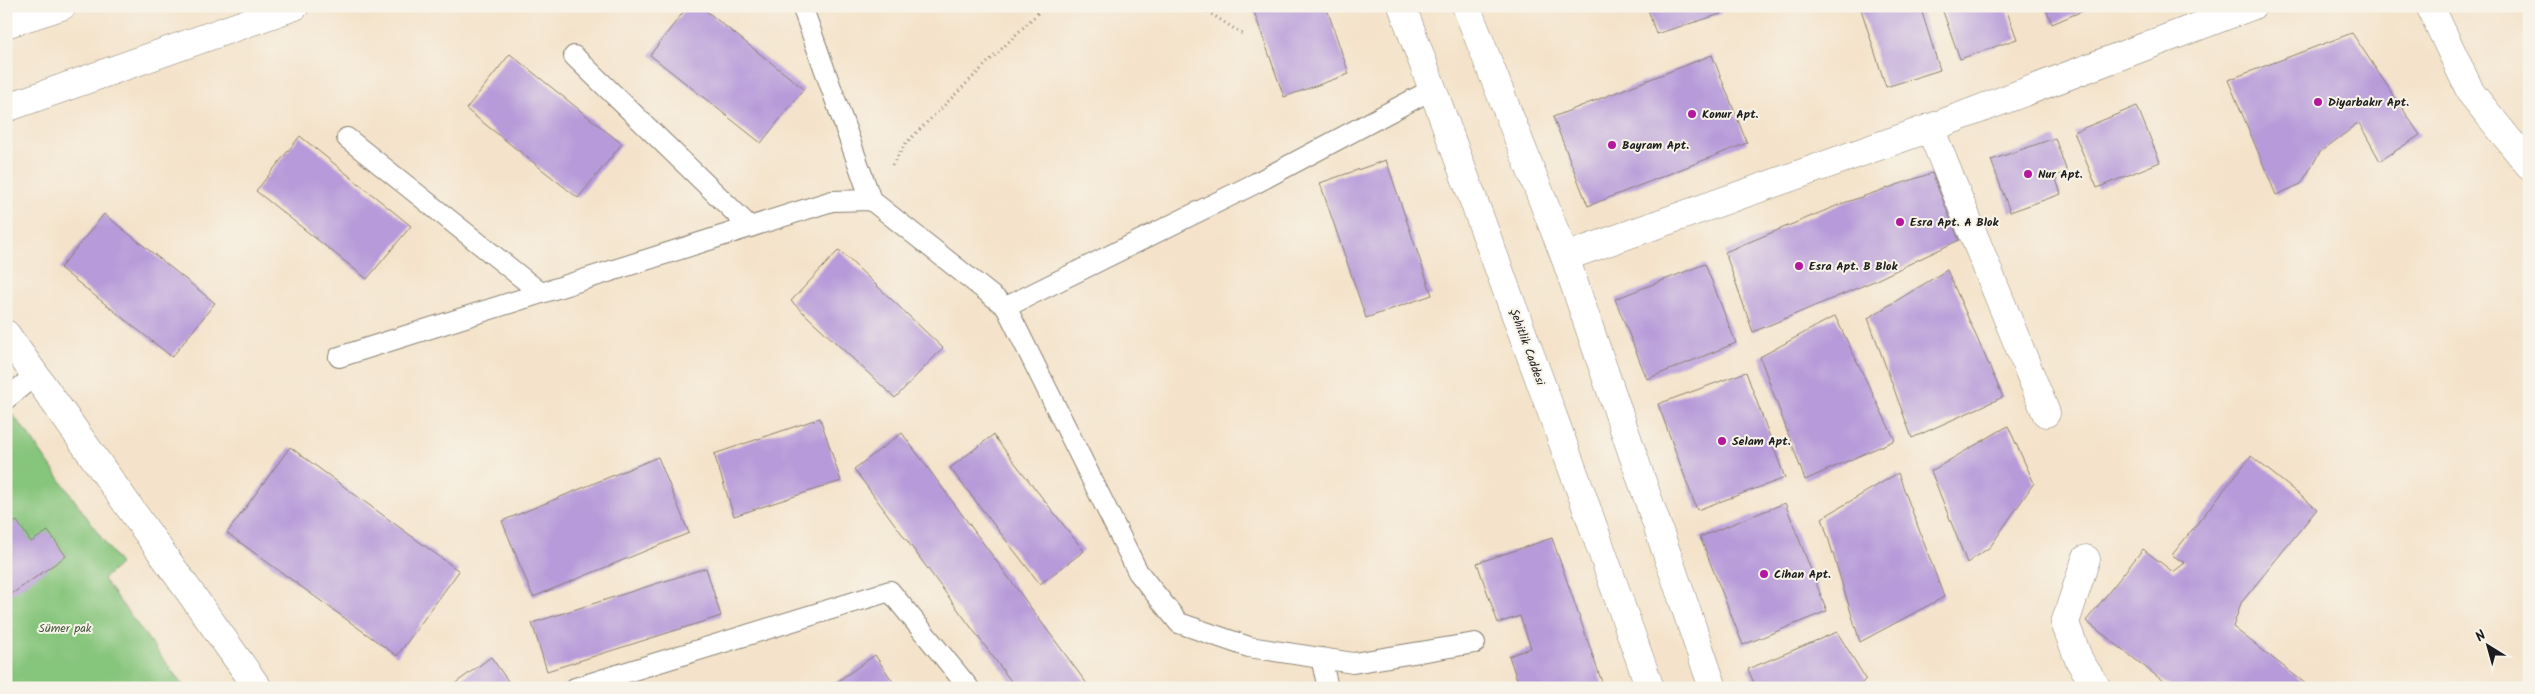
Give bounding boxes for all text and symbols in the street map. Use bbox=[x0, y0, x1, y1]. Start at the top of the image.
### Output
place label: Diyarbakır Apt. bbox=[2328, 93, 2409, 112]
marker: Diyarbakır Apt. bbox=[2312, 96, 2324, 108]
place label: Konur Apt. bbox=[1702, 105, 1759, 124]
marker: Konur Apt. bbox=[1686, 108, 1698, 120]
place label: Bayram Apt. bbox=[1622, 136, 1689, 155]
marker: Bayram Apt. bbox=[1606, 139, 1618, 151]
place label: Nur Apt. bbox=[2038, 165, 2083, 184]
marker: Nur Apt. bbox=[2022, 168, 2034, 180]
place label: Esra Apt. A Blok bbox=[1910, 213, 2000, 232]
marker: Esra Apt. A Blok bbox=[1894, 216, 1906, 228]
place label: Esra Apt. B Blok bbox=[1809, 257, 1898, 276]
marker: Esra Apt. B Blok bbox=[1793, 260, 1805, 272]
street label: Şehitlik Caddesi bbox=[1504, 306, 1550, 389]
place label: Selam Apt. bbox=[1732, 432, 1791, 451]
marker: Selam Apt. bbox=[1716, 435, 1728, 447]
place label: Cihan Apt. bbox=[1774, 565, 1831, 584]
marker: Cihan Apt. bbox=[1758, 568, 1770, 580]
park label: Sümer pak bbox=[39, 619, 92, 638]
north arrow bbox=[2462, 622, 2512, 672]
text: N bbox=[2471, 625, 2491, 648]

